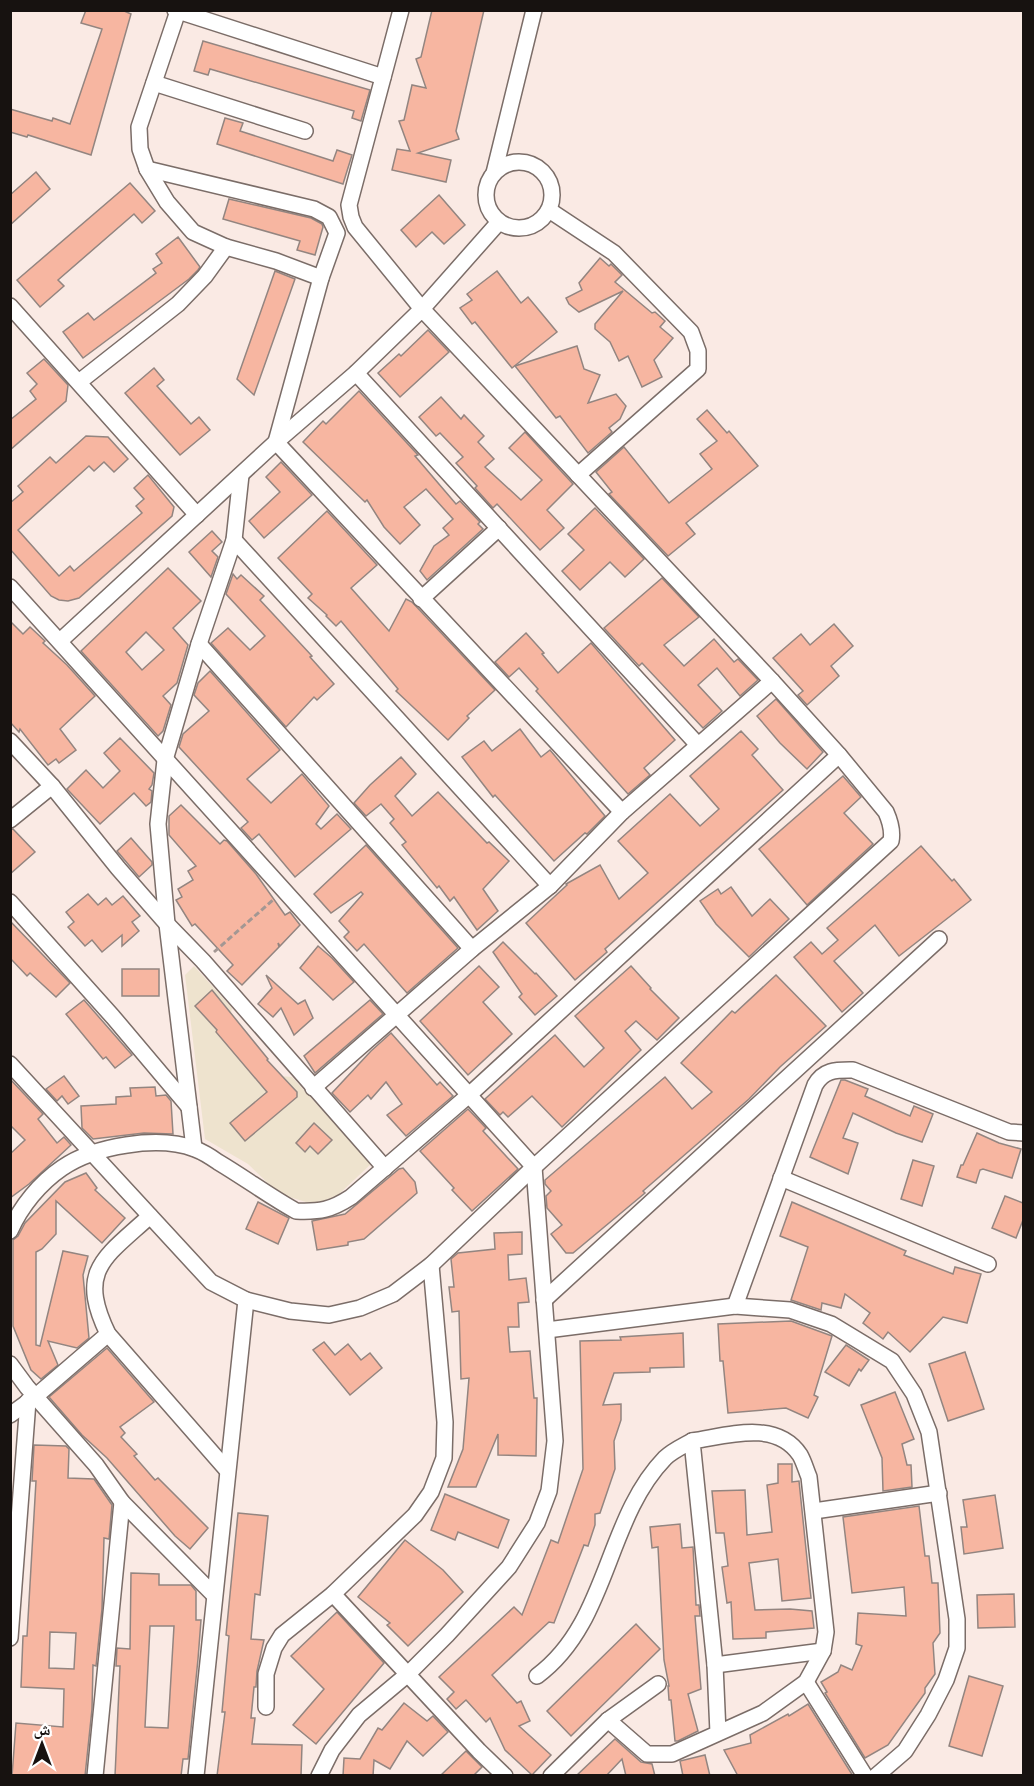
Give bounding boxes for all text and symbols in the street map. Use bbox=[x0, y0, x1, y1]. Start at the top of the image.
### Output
north arrow bbox=[12, 1714, 72, 1774]
text: ش bbox=[34, 1718, 51, 1739]

